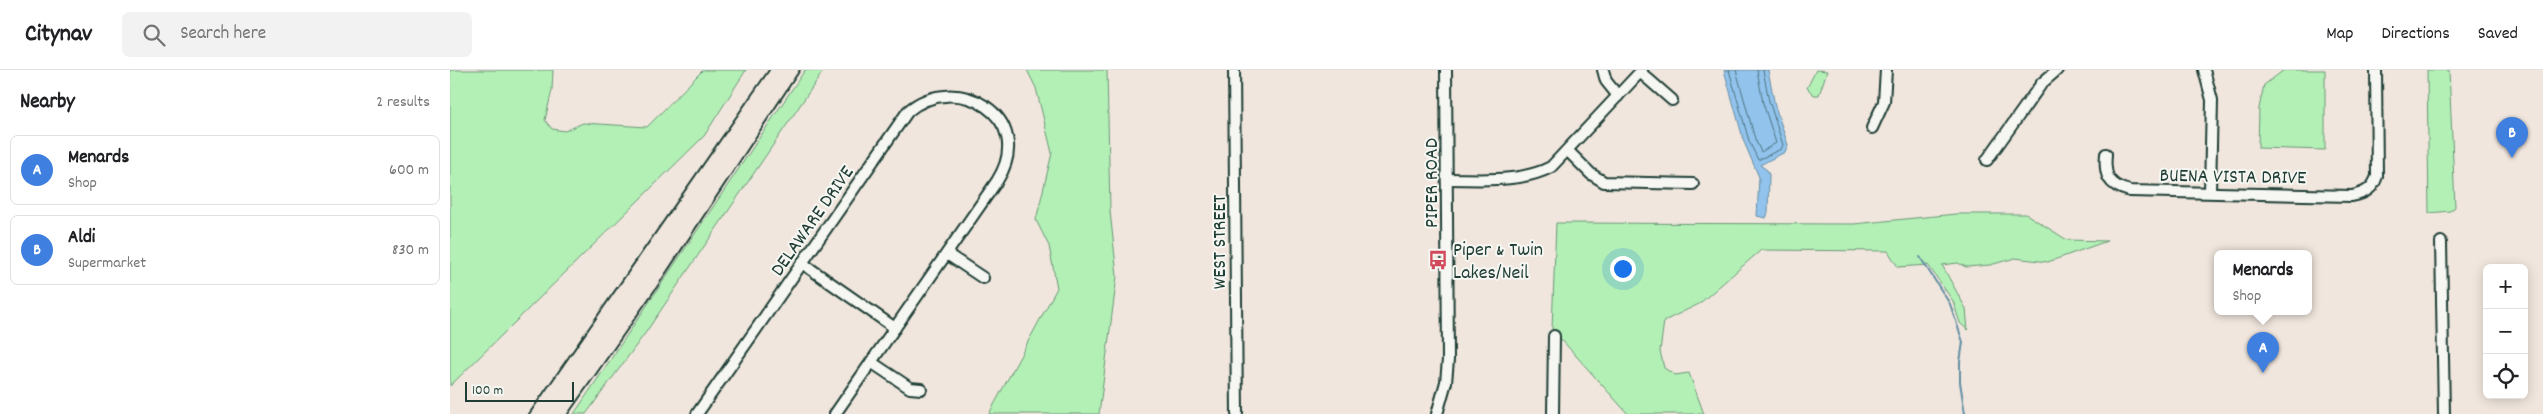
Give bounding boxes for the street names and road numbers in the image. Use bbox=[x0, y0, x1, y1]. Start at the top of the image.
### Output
street label: PIPER ROAD bbox=[1419, 138, 1447, 228]
street label: DELAWARE DRIVE bbox=[765, 161, 862, 283]
street label: BUENA VISTA DRIVE bbox=[2159, 163, 2307, 193]
street label: WEST STREET bbox=[1207, 195, 1235, 289]

